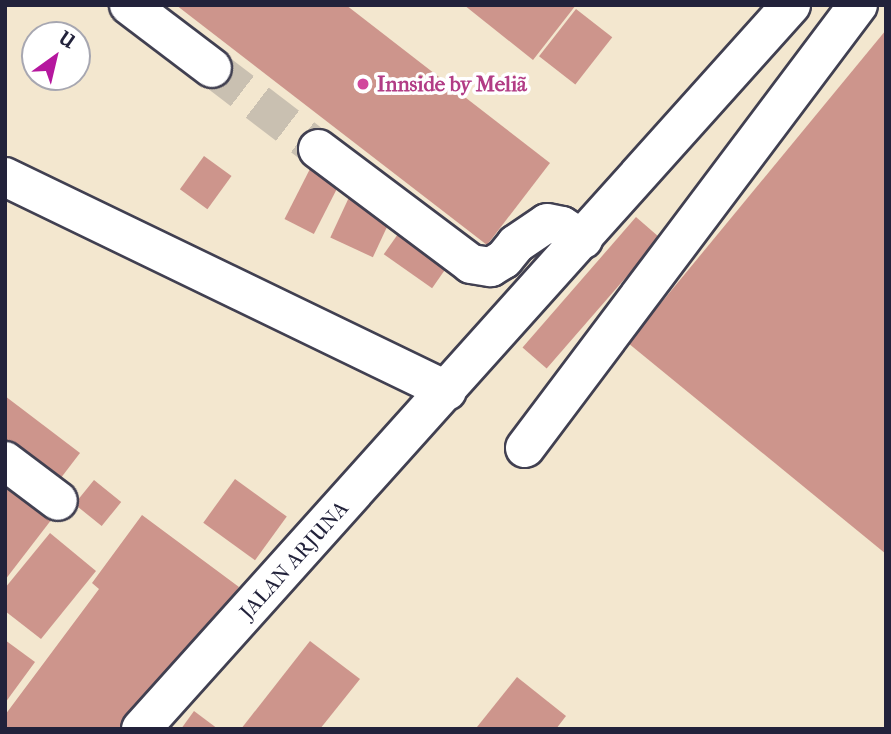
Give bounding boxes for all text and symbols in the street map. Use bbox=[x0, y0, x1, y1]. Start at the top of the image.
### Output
north arrow bbox=[21, 21, 91, 91]
text: U bbox=[54, 27, 79, 54]
place label: Innside by Meliã bbox=[377, 71, 527, 97]
marker: Innside by Meliã bbox=[355, 76, 371, 92]
street label: JALAN ARJUNA bbox=[234, 496, 354, 624]

